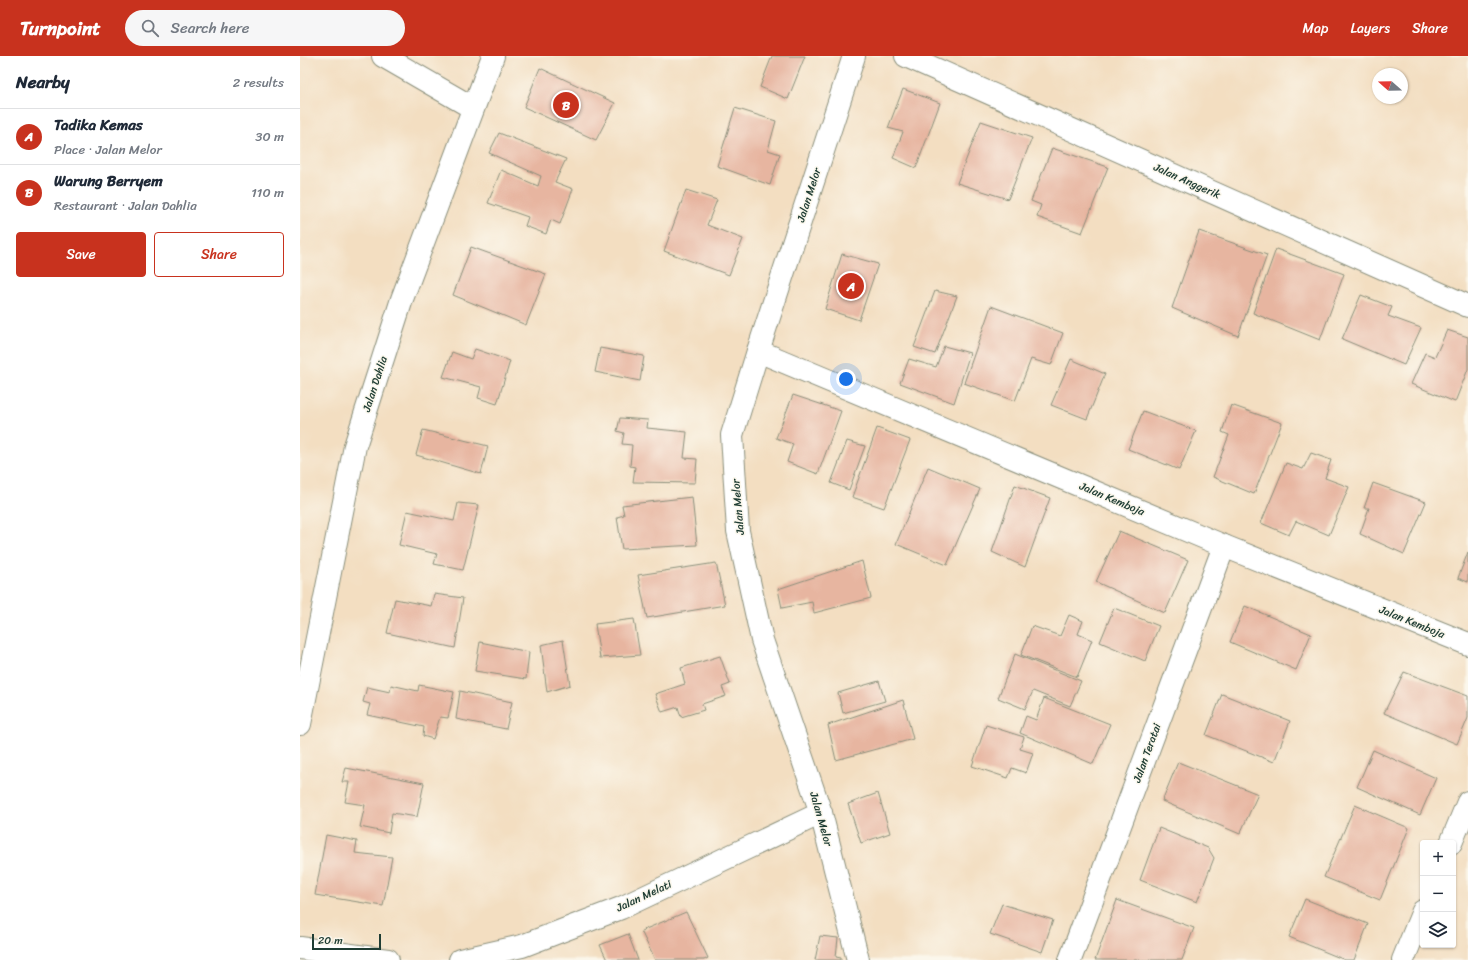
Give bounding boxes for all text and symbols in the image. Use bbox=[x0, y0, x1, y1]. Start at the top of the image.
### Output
search box bbox=[125, 10, 405, 46]
text: Turnpoint bbox=[20, 12, 101, 45]
text: Search here bbox=[171, 15, 250, 41]
text: Map bbox=[1303, 16, 1328, 41]
text: Layers bbox=[1350, 16, 1390, 41]
text: Share bbox=[1412, 16, 1448, 41]
icon: search bbox=[139, 17, 161, 39]
text: Nearby bbox=[16, 67, 70, 97]
north arrow bbox=[1372, 68, 1408, 104]
text: 2 results bbox=[233, 71, 284, 94]
pin: B bbox=[553, 90, 579, 120]
text: Tadika Kemas bbox=[54, 112, 143, 138]
text: A bbox=[25, 125, 33, 148]
text: 30 m bbox=[255, 125, 284, 148]
text: Place · Jalan Melor bbox=[54, 138, 162, 161]
street label: Jalan Anggerik bbox=[1150, 157, 1224, 204]
street label: Jalan Melor bbox=[791, 164, 827, 226]
text: Warung Berryem bbox=[54, 168, 163, 194]
text: B bbox=[25, 181, 33, 204]
text: 110 m bbox=[251, 181, 284, 204]
text: Restaurant · Jalan Dahlia bbox=[54, 194, 197, 217]
button: Save bbox=[16, 232, 146, 277]
button: Share bbox=[154, 232, 284, 277]
pin: A bbox=[838, 271, 864, 301]
street label: Jalan Dahlia bbox=[357, 353, 393, 415]
your location bbox=[836, 369, 856, 389]
street label: Jalan Kemboja bbox=[1075, 476, 1148, 521]
street label: Jalan Melor bbox=[726, 477, 750, 537]
street label: Jalan Kemboja bbox=[1375, 600, 1448, 644]
street label: Jalan Teratai bbox=[1127, 720, 1167, 786]
street label: Jalan Melor bbox=[804, 788, 838, 850]
map controls bbox=[1420, 840, 1456, 948]
button: + bbox=[1420, 840, 1456, 876]
street label: Jalan Melati bbox=[612, 874, 676, 918]
button: − bbox=[1420, 876, 1456, 912]
button: layers bbox=[1420, 912, 1456, 948]
text: 20 m bbox=[318, 931, 343, 950]
scale bar bbox=[312, 932, 381, 951]

